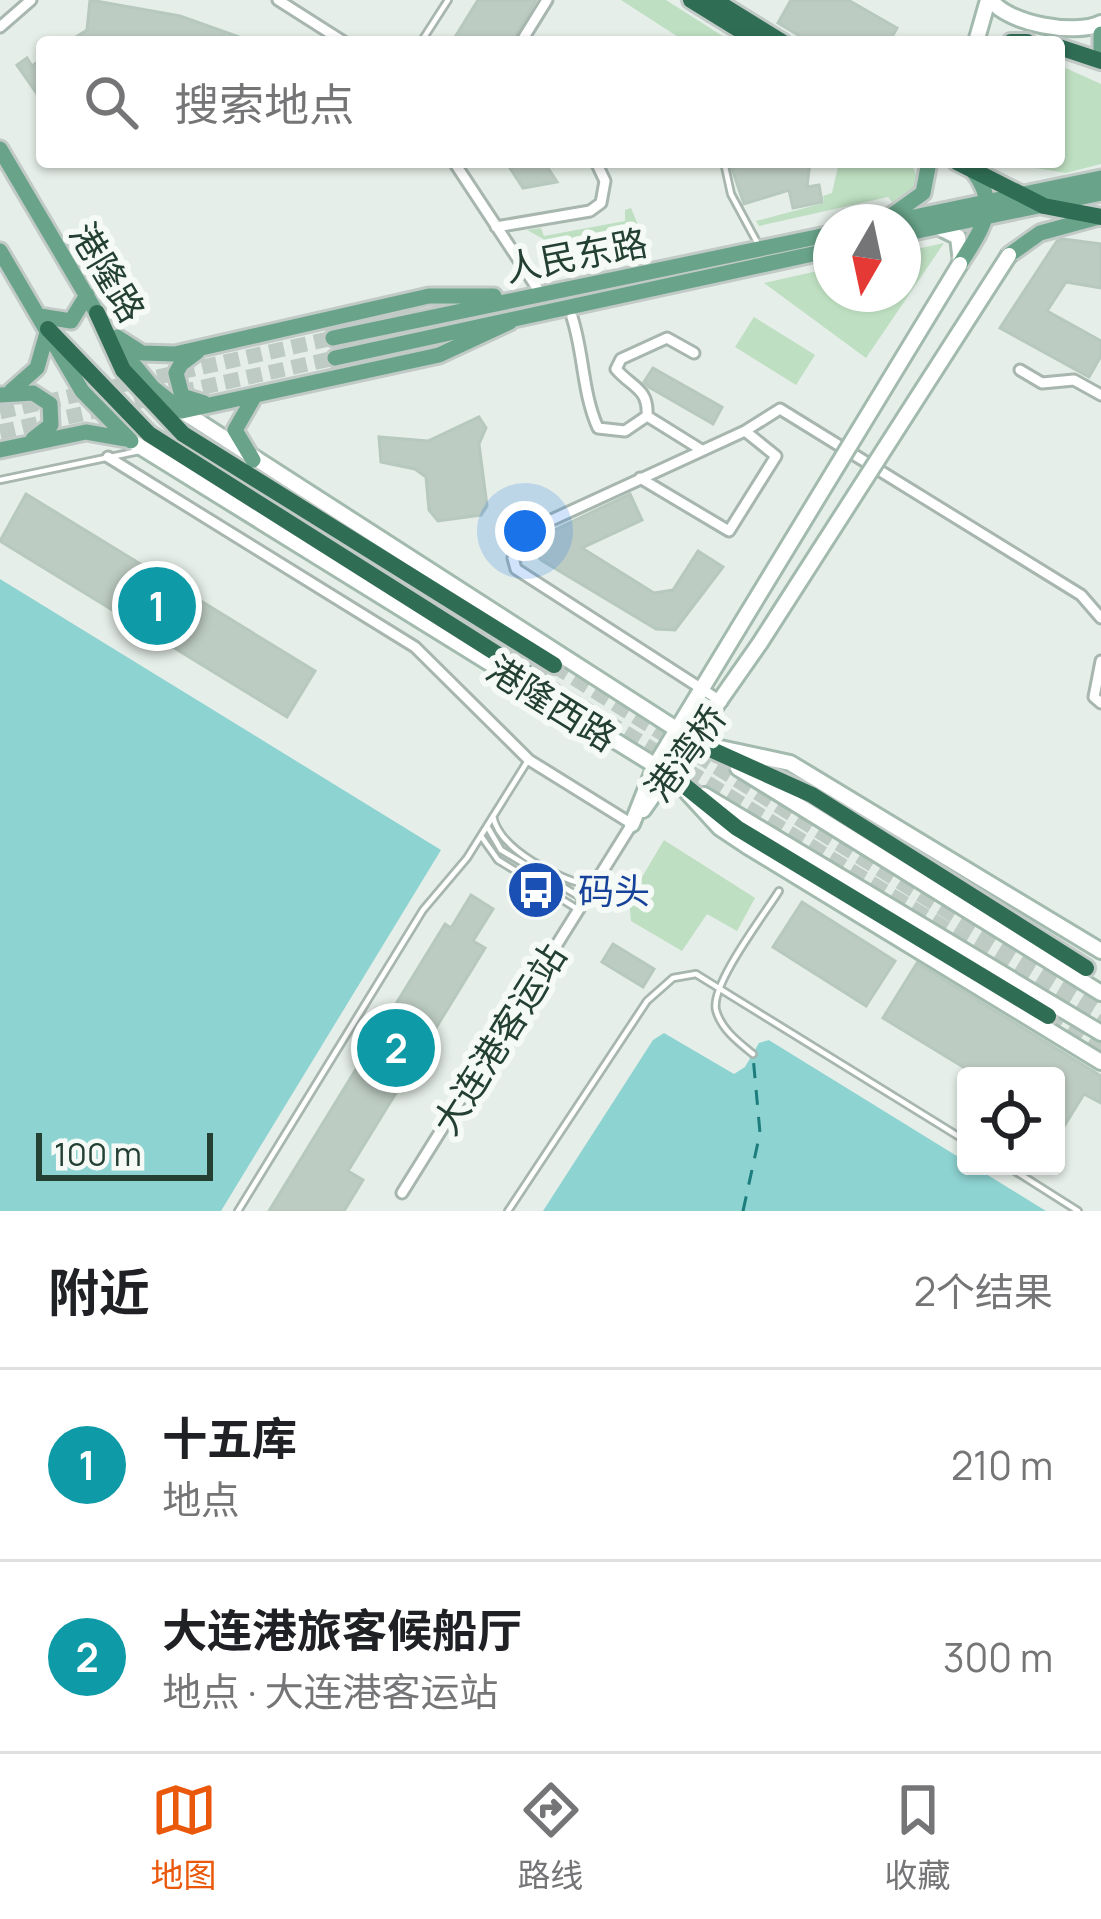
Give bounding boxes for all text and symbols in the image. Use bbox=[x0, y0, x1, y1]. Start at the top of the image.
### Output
search box bbox=[36, 36, 1065, 168]
icon: search bbox=[78, 69, 144, 135]
text: 搜索地点 bbox=[174, 73, 354, 135]
north arrow bbox=[813, 204, 921, 312]
street label: 港隆路 bbox=[59, 213, 157, 331]
street label: 人民东路 bbox=[501, 217, 651, 293]
your location bbox=[495, 501, 555, 561]
pin: 1 bbox=[118, 561, 196, 651]
street label: 港隆西路 bbox=[478, 644, 626, 762]
street label: 港湾桥 bbox=[633, 695, 737, 811]
bus stop icon: 码头 bbox=[505, 859, 567, 921]
place label: 码头 bbox=[578, 866, 650, 915]
street label: 大连港客运站 bbox=[421, 934, 577, 1144]
pin: 2 bbox=[357, 1003, 435, 1093]
map controls bbox=[957, 1067, 1065, 1175]
button: locate bbox=[957, 1067, 1065, 1175]
scale bar bbox=[36, 1127, 213, 1180]
text: 100 m bbox=[54, 1131, 142, 1176]
text: 附近 bbox=[48, 1257, 150, 1326]
text: 2个结果 bbox=[914, 1264, 1053, 1318]
text: 十五库 bbox=[162, 1407, 297, 1469]
text: 1 bbox=[78, 1438, 96, 1492]
text: 210 m bbox=[951, 1438, 1053, 1492]
text: 地点 bbox=[162, 1472, 240, 1526]
text: 大连港旅客候船厅 bbox=[162, 1599, 522, 1661]
text: 2 bbox=[75, 1630, 99, 1684]
text: 300 m bbox=[943, 1630, 1053, 1684]
text: 地点 · 大连港客运站 bbox=[162, 1664, 498, 1718]
tab: 地图 bbox=[151, 1777, 217, 1897]
tab: 路线 bbox=[518, 1777, 584, 1897]
tab: 收藏 bbox=[885, 1777, 951, 1897]

